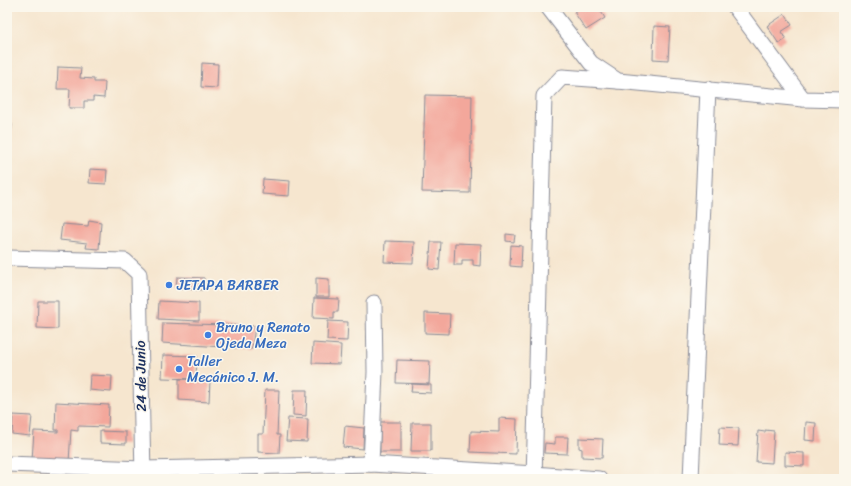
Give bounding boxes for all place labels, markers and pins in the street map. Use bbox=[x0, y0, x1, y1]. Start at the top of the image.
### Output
place label: JETAPA BARBER bbox=[176, 273, 279, 298]
marker: JETAPA BARBER bbox=[164, 280, 174, 290]
place label: Bruno y Renato Ojeda Meza bbox=[216, 315, 310, 356]
marker: Bruno y Renato Ojeda Meza bbox=[203, 330, 213, 340]
place label: Taller Mecánico J. M. bbox=[187, 349, 279, 390]
marker: Taller Mecánico J. M. bbox=[174, 364, 184, 374]

